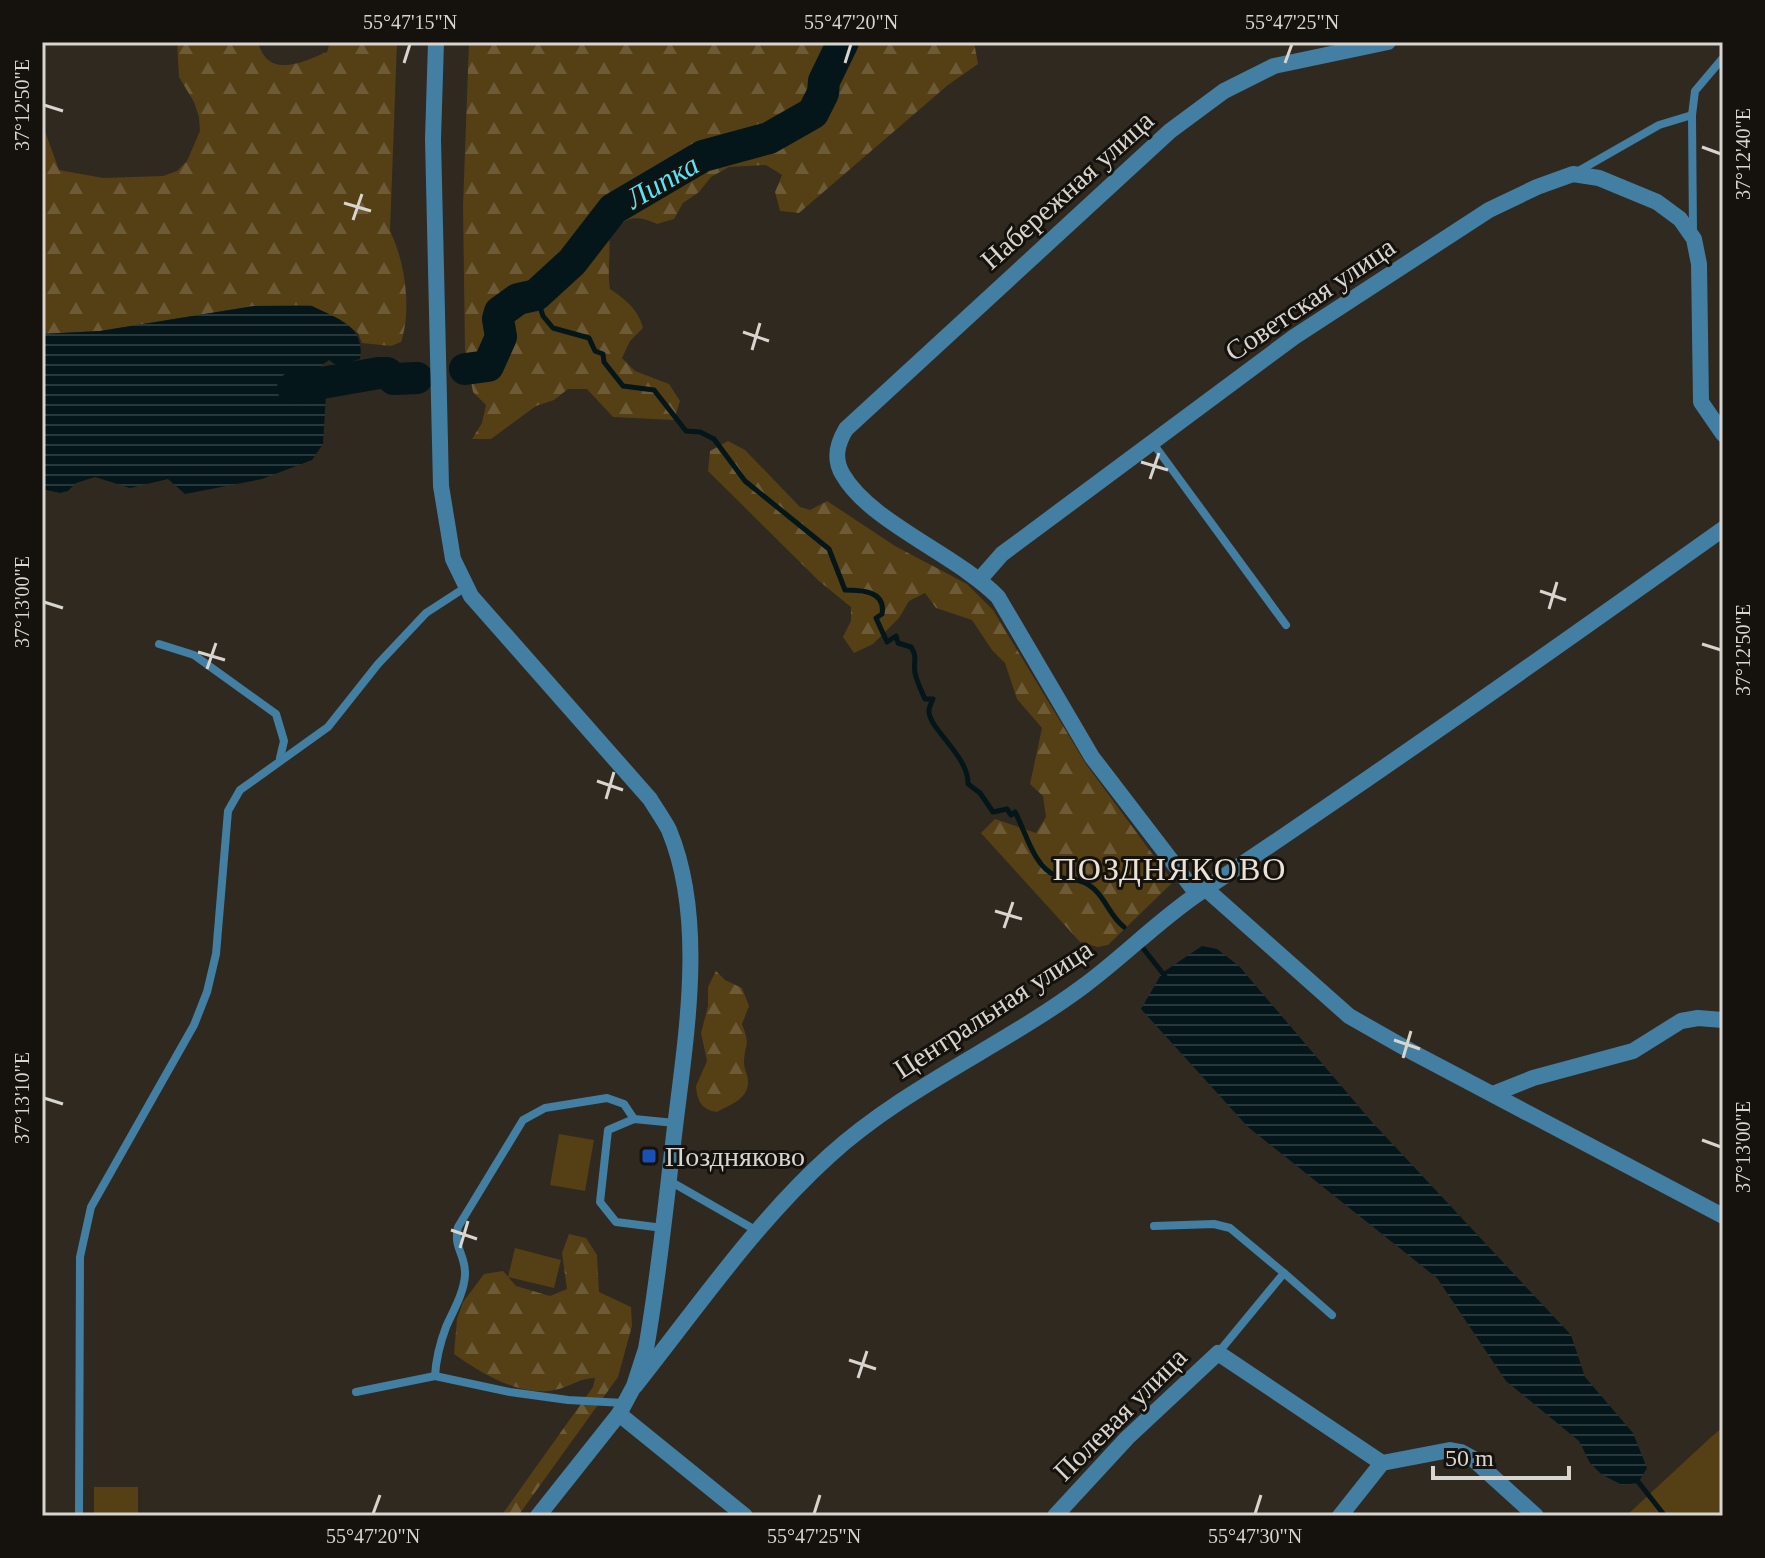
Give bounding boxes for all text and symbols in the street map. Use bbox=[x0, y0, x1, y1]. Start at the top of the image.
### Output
text: 55°47'15"N bbox=[363, 11, 457, 33]
text: 55°47'20"N bbox=[804, 11, 898, 33]
text: 55°47'25"N bbox=[1245, 11, 1339, 33]
text: 37°12'50"E bbox=[11, 59, 33, 151]
street label: Набережная улица bbox=[974, 104, 1160, 276]
text: 37°12'40"E bbox=[1732, 108, 1754, 200]
water label: Липка bbox=[619, 147, 704, 215]
street label: Советская улица bbox=[1219, 231, 1401, 367]
text: 37°13'00"E bbox=[11, 556, 33, 648]
text: 37°12'50"E bbox=[1732, 604, 1754, 696]
district label: ПОЗДНЯКОВО bbox=[1053, 851, 1287, 887]
street label: Центральная улица bbox=[888, 933, 1098, 1085]
text: 37°13'10"E bbox=[11, 1052, 33, 1144]
text: 37°13'00"E bbox=[1732, 1101, 1754, 1193]
place label: Поздняково bbox=[665, 1141, 805, 1172]
marker: Поздняково bbox=[640, 1147, 658, 1165]
street label: Полевая улица bbox=[1047, 1341, 1193, 1487]
scale bar bbox=[1433, 1430, 1569, 1480]
text: 50 m bbox=[1445, 1445, 1494, 1471]
text: 55°47'20"N bbox=[326, 1525, 420, 1547]
text: 55°47'25"N bbox=[767, 1525, 861, 1547]
text: 55°47'30"N bbox=[1208, 1525, 1302, 1547]

